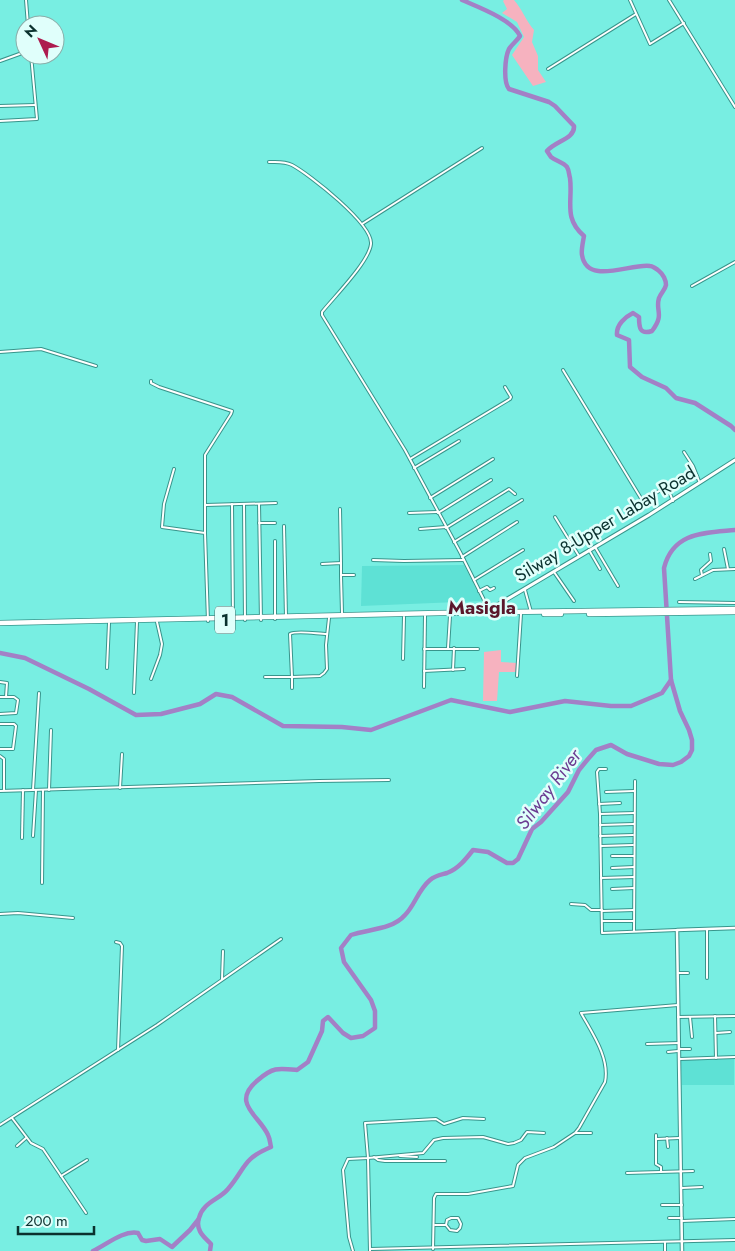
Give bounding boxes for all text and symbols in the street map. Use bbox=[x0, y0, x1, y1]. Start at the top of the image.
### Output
north arrow bbox=[15, 15, 65, 65]
text: N bbox=[20, 20, 42, 42]
street label: Silway 8-Upper Labay Road bbox=[510, 460, 700, 588]
district label: Masigla bbox=[448, 594, 516, 621]
road number: 1 bbox=[215, 606, 235, 634]
water label: Silway River bbox=[509, 742, 589, 835]
scale bar bbox=[18, 1204, 94, 1236]
text: 200 m bbox=[25, 1210, 68, 1232]

